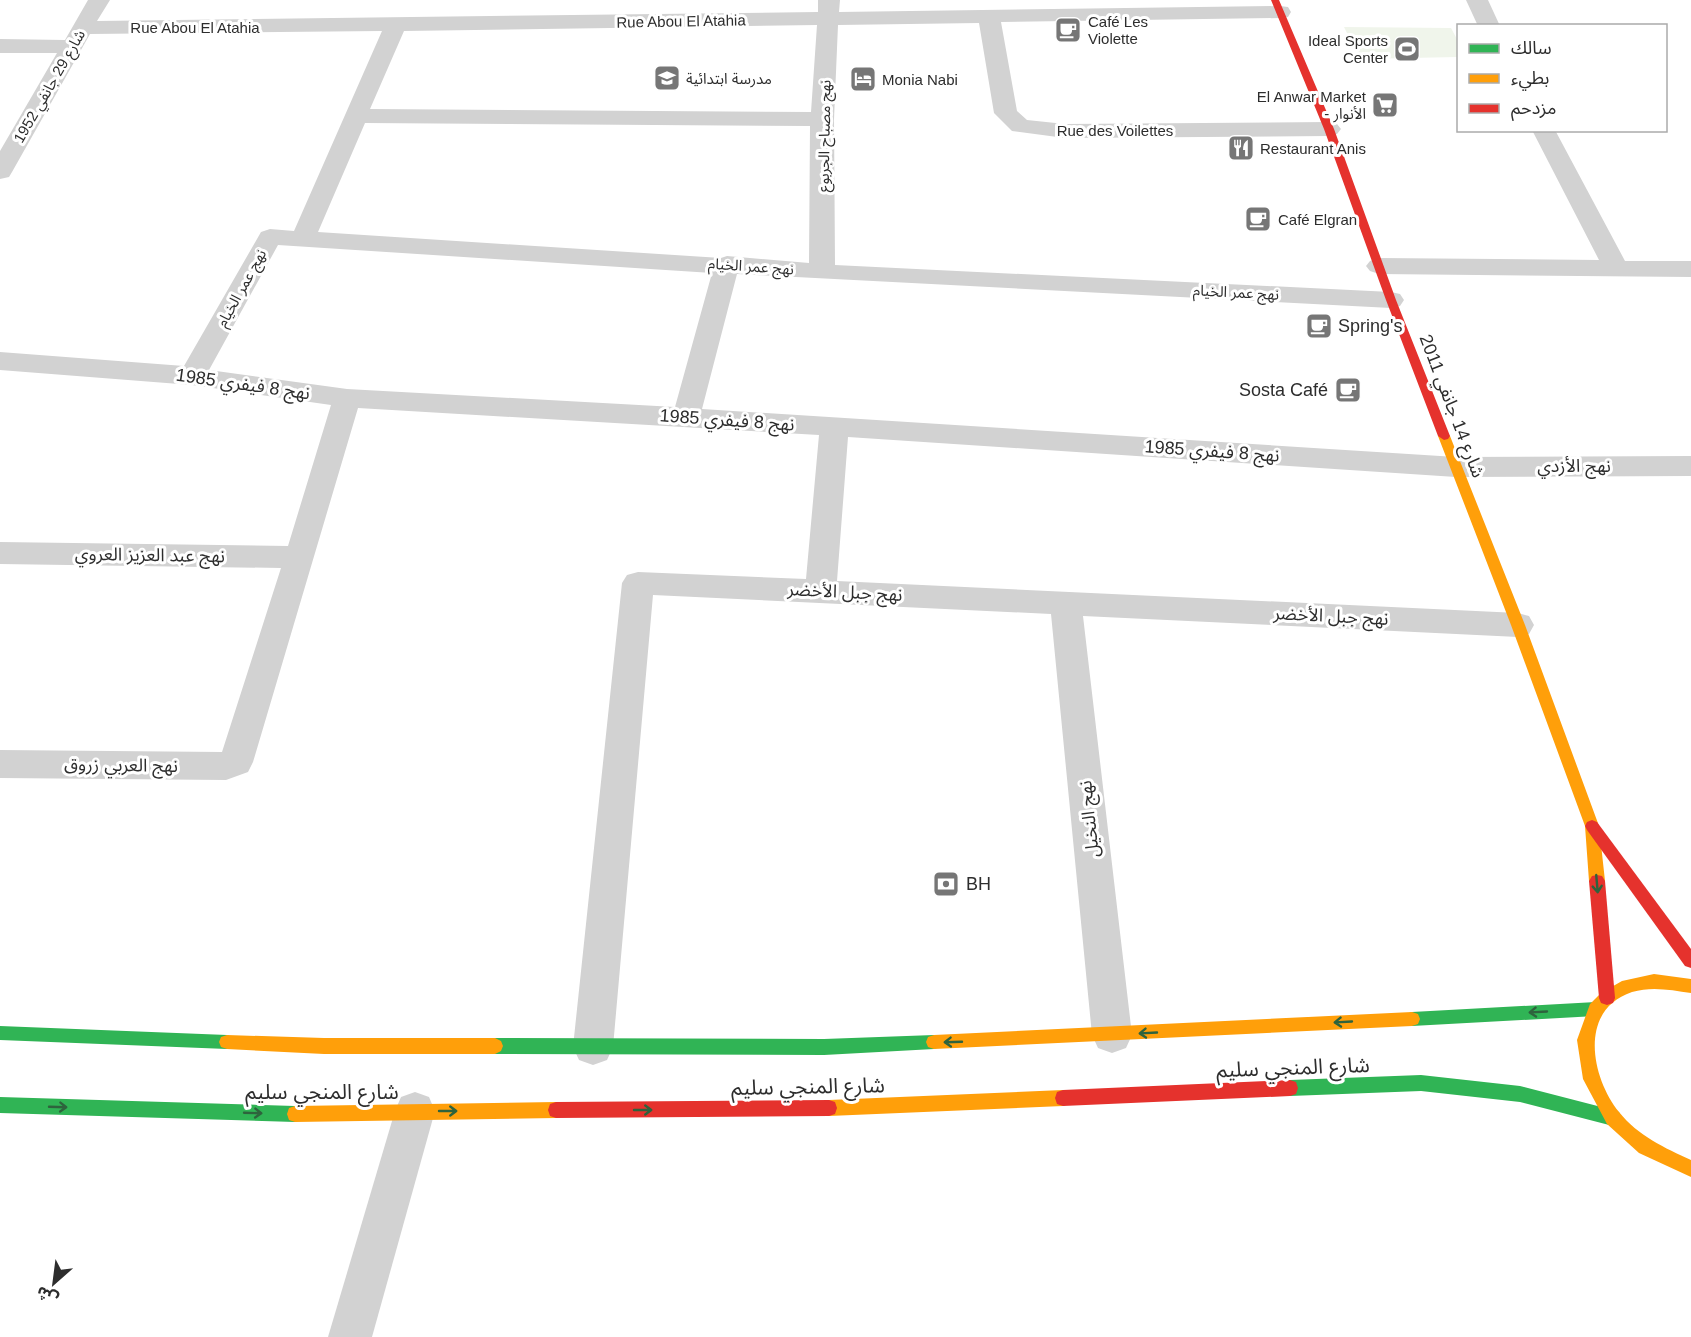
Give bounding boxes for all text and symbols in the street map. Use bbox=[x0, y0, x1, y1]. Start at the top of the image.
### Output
street label: Rue Abou El Atahia bbox=[616, 11, 746, 31]
place label: Café Les Violette bbox=[1088, 13, 1148, 47]
cafe icon: Café Les Violette bbox=[1053, 15, 1083, 45]
street label: Rue Abou El Atahia bbox=[130, 19, 260, 36]
legend bbox=[1457, 24, 1667, 132]
street label: شارع 29 جانفي 1952 bbox=[10, 26, 92, 147]
place label: Ideal Sports Center bbox=[1308, 32, 1388, 66]
sports icon: Ideal Sports Center bbox=[1392, 34, 1422, 64]
text: سالك bbox=[1511, 38, 1552, 58]
school or university icon: مدرسة ابتدائية bbox=[652, 63, 682, 93]
hotel icon: Monia Nabi bbox=[848, 64, 878, 94]
text: بطيء bbox=[1511, 68, 1549, 91]
place label: مدرسة ابتدائية bbox=[686, 70, 772, 88]
place label: Monia Nabi bbox=[882, 71, 958, 88]
street label: نهج مصباح الجربوع bbox=[815, 80, 837, 192]
place label: El Anwar Market - الأنوار bbox=[1257, 88, 1367, 123]
supermarket icon: El Anwar Market - الأنوار bbox=[1370, 90, 1400, 120]
text: مزدحم bbox=[1511, 98, 1556, 121]
street label: Rue des Voilettes bbox=[1057, 122, 1173, 139]
restaurant icon: Restaurant Anis bbox=[1226, 133, 1256, 163]
place label: Restaurant Anis bbox=[1260, 140, 1366, 157]
cafe icon: Café Elgran bbox=[1243, 204, 1273, 234]
place label: Café Elgran bbox=[1278, 211, 1357, 228]
street label: نهج عمر الخيام bbox=[213, 246, 273, 332]
street label: نهج عمر الخيام bbox=[707, 255, 795, 281]
street label: نهج عمر الخيام bbox=[1192, 281, 1279, 307]
cafe icon: Spring's bbox=[1304, 311, 1334, 341]
place label: Spring's bbox=[1338, 316, 1402, 336]
street label: شارع 14 جانفي 2011 bbox=[1412, 332, 1489, 482]
street label: نهج 8 فيفري 1985 bbox=[174, 365, 311, 406]
cafe icon: Sosta Café bbox=[1333, 375, 1363, 405]
place label: Sosta Café bbox=[1239, 380, 1328, 400]
street label: نهج 8 فيفري 1985 bbox=[659, 405, 795, 438]
street label: نهج 8 فيفري 1985 bbox=[1144, 436, 1280, 469]
street label: نهج الأزدي bbox=[1537, 456, 1611, 479]
street label: نهج عبد العزيز العروي bbox=[75, 544, 225, 569]
street label: نهج جبل الأخضر bbox=[786, 579, 903, 608]
street label: نهج جبل الأخضر bbox=[1272, 603, 1389, 632]
street label: نهج العربي زروق bbox=[64, 754, 178, 779]
street label: نهج النخيل bbox=[1075, 779, 1106, 858]
bank icon: BH bbox=[931, 869, 961, 899]
one-way arrow bbox=[1592, 873, 1603, 893]
place label: BH bbox=[966, 874, 991, 894]
one-way arrow bbox=[1528, 1007, 1548, 1018]
one-way arrow bbox=[1333, 1017, 1353, 1028]
one-way arrow bbox=[1139, 1028, 1159, 1039]
one-way arrow bbox=[944, 1036, 964, 1048]
street label: شارع المنجي سليم bbox=[1216, 1053, 1370, 1086]
street label: شارع المنجي سليم bbox=[731, 1073, 885, 1104]
street label: شارع المنجي سليم bbox=[245, 1080, 399, 1107]
one-way arrow bbox=[48, 1101, 68, 1112]
one-way arrow bbox=[633, 1104, 653, 1115]
one-way arrow bbox=[438, 1105, 458, 1117]
one-way arrow bbox=[243, 1107, 263, 1119]
north arrow bbox=[24, 1253, 84, 1313]
text: ش bbox=[33, 1282, 61, 1308]

